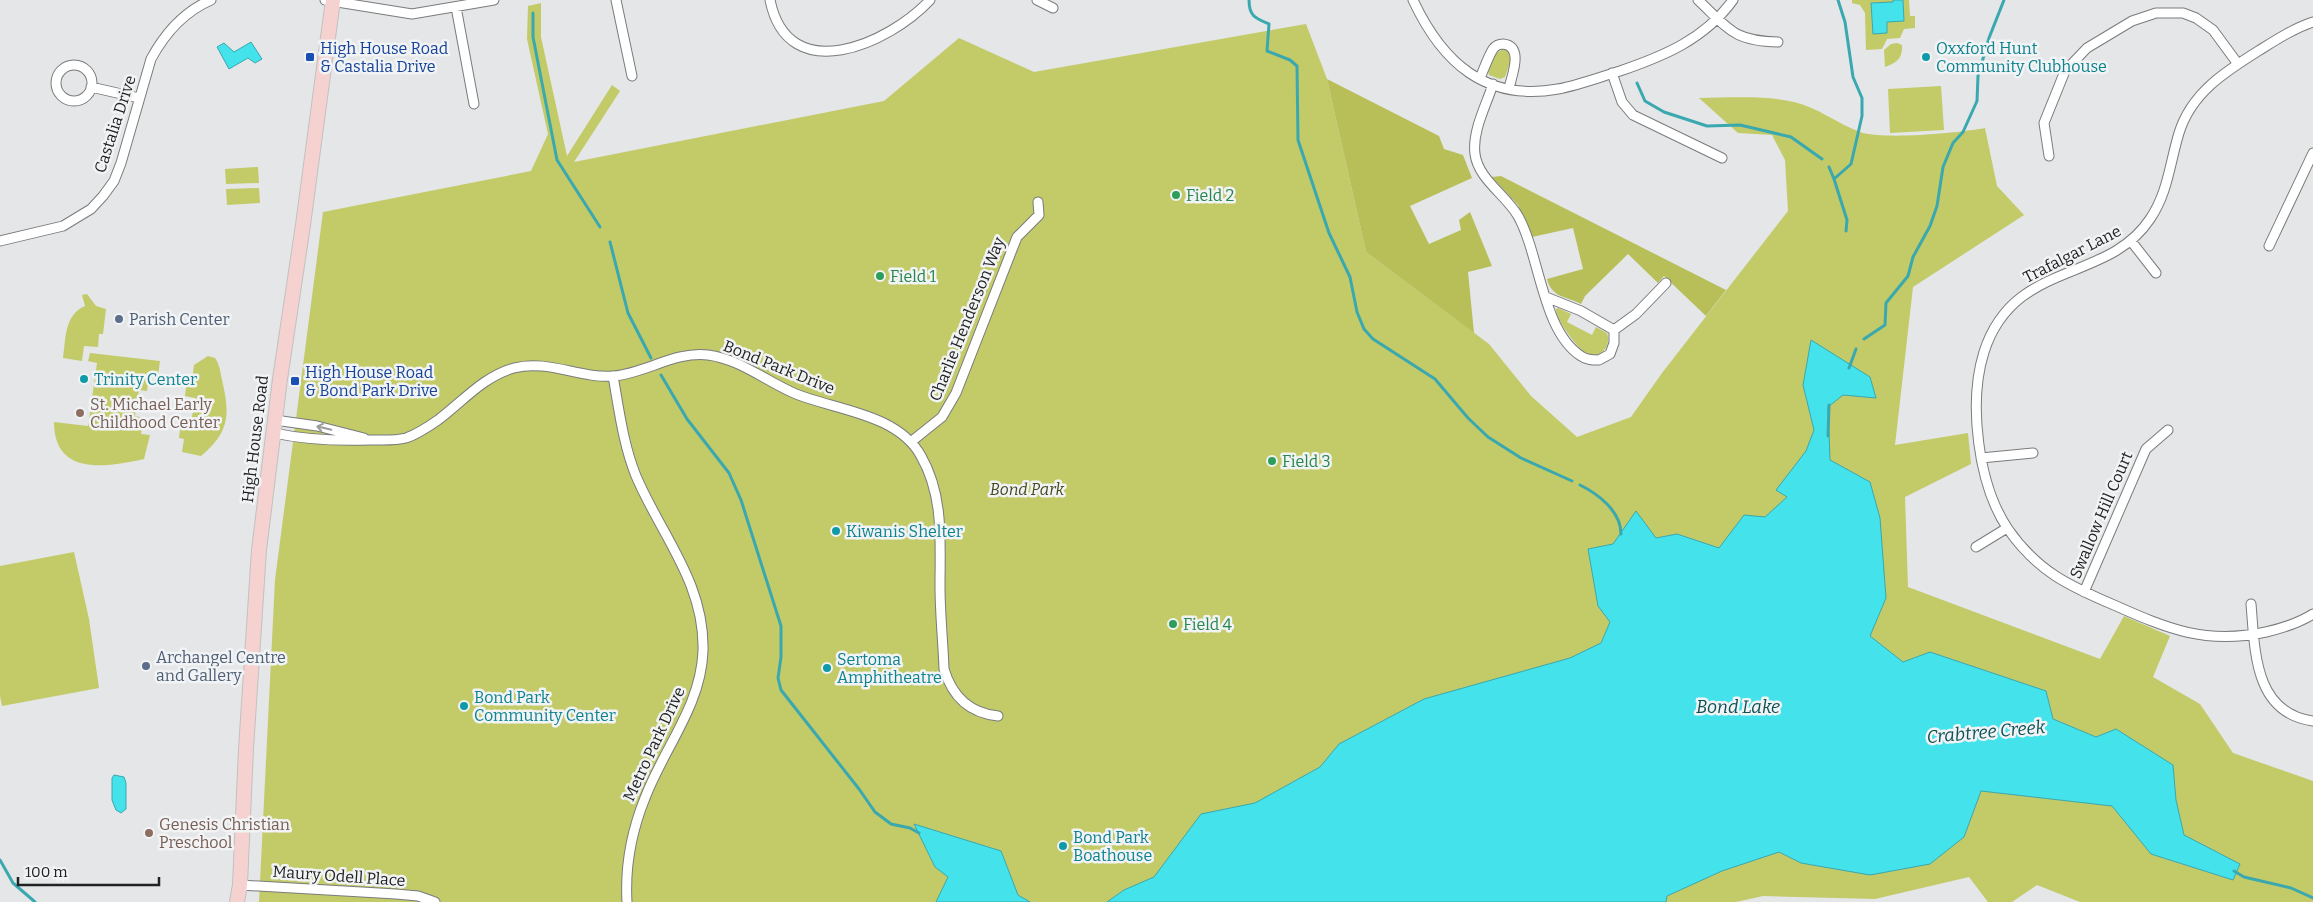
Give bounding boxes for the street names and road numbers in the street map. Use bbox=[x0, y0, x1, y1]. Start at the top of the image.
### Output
street label: Castalia Drive bbox=[90, 73, 140, 175]
street label: Trafalgar Lane bbox=[2020, 221, 2124, 287]
street label: Charlie Henderson Way bbox=[925, 234, 1009, 404]
street label: Bond Park Drive bbox=[720, 336, 838, 398]
street label: High House Road bbox=[238, 374, 272, 504]
street label: Swallow Hill Court bbox=[2066, 448, 2136, 581]
street label: Metro Park Drive bbox=[619, 684, 689, 804]
street label: Maury Odell Place bbox=[272, 862, 406, 890]

